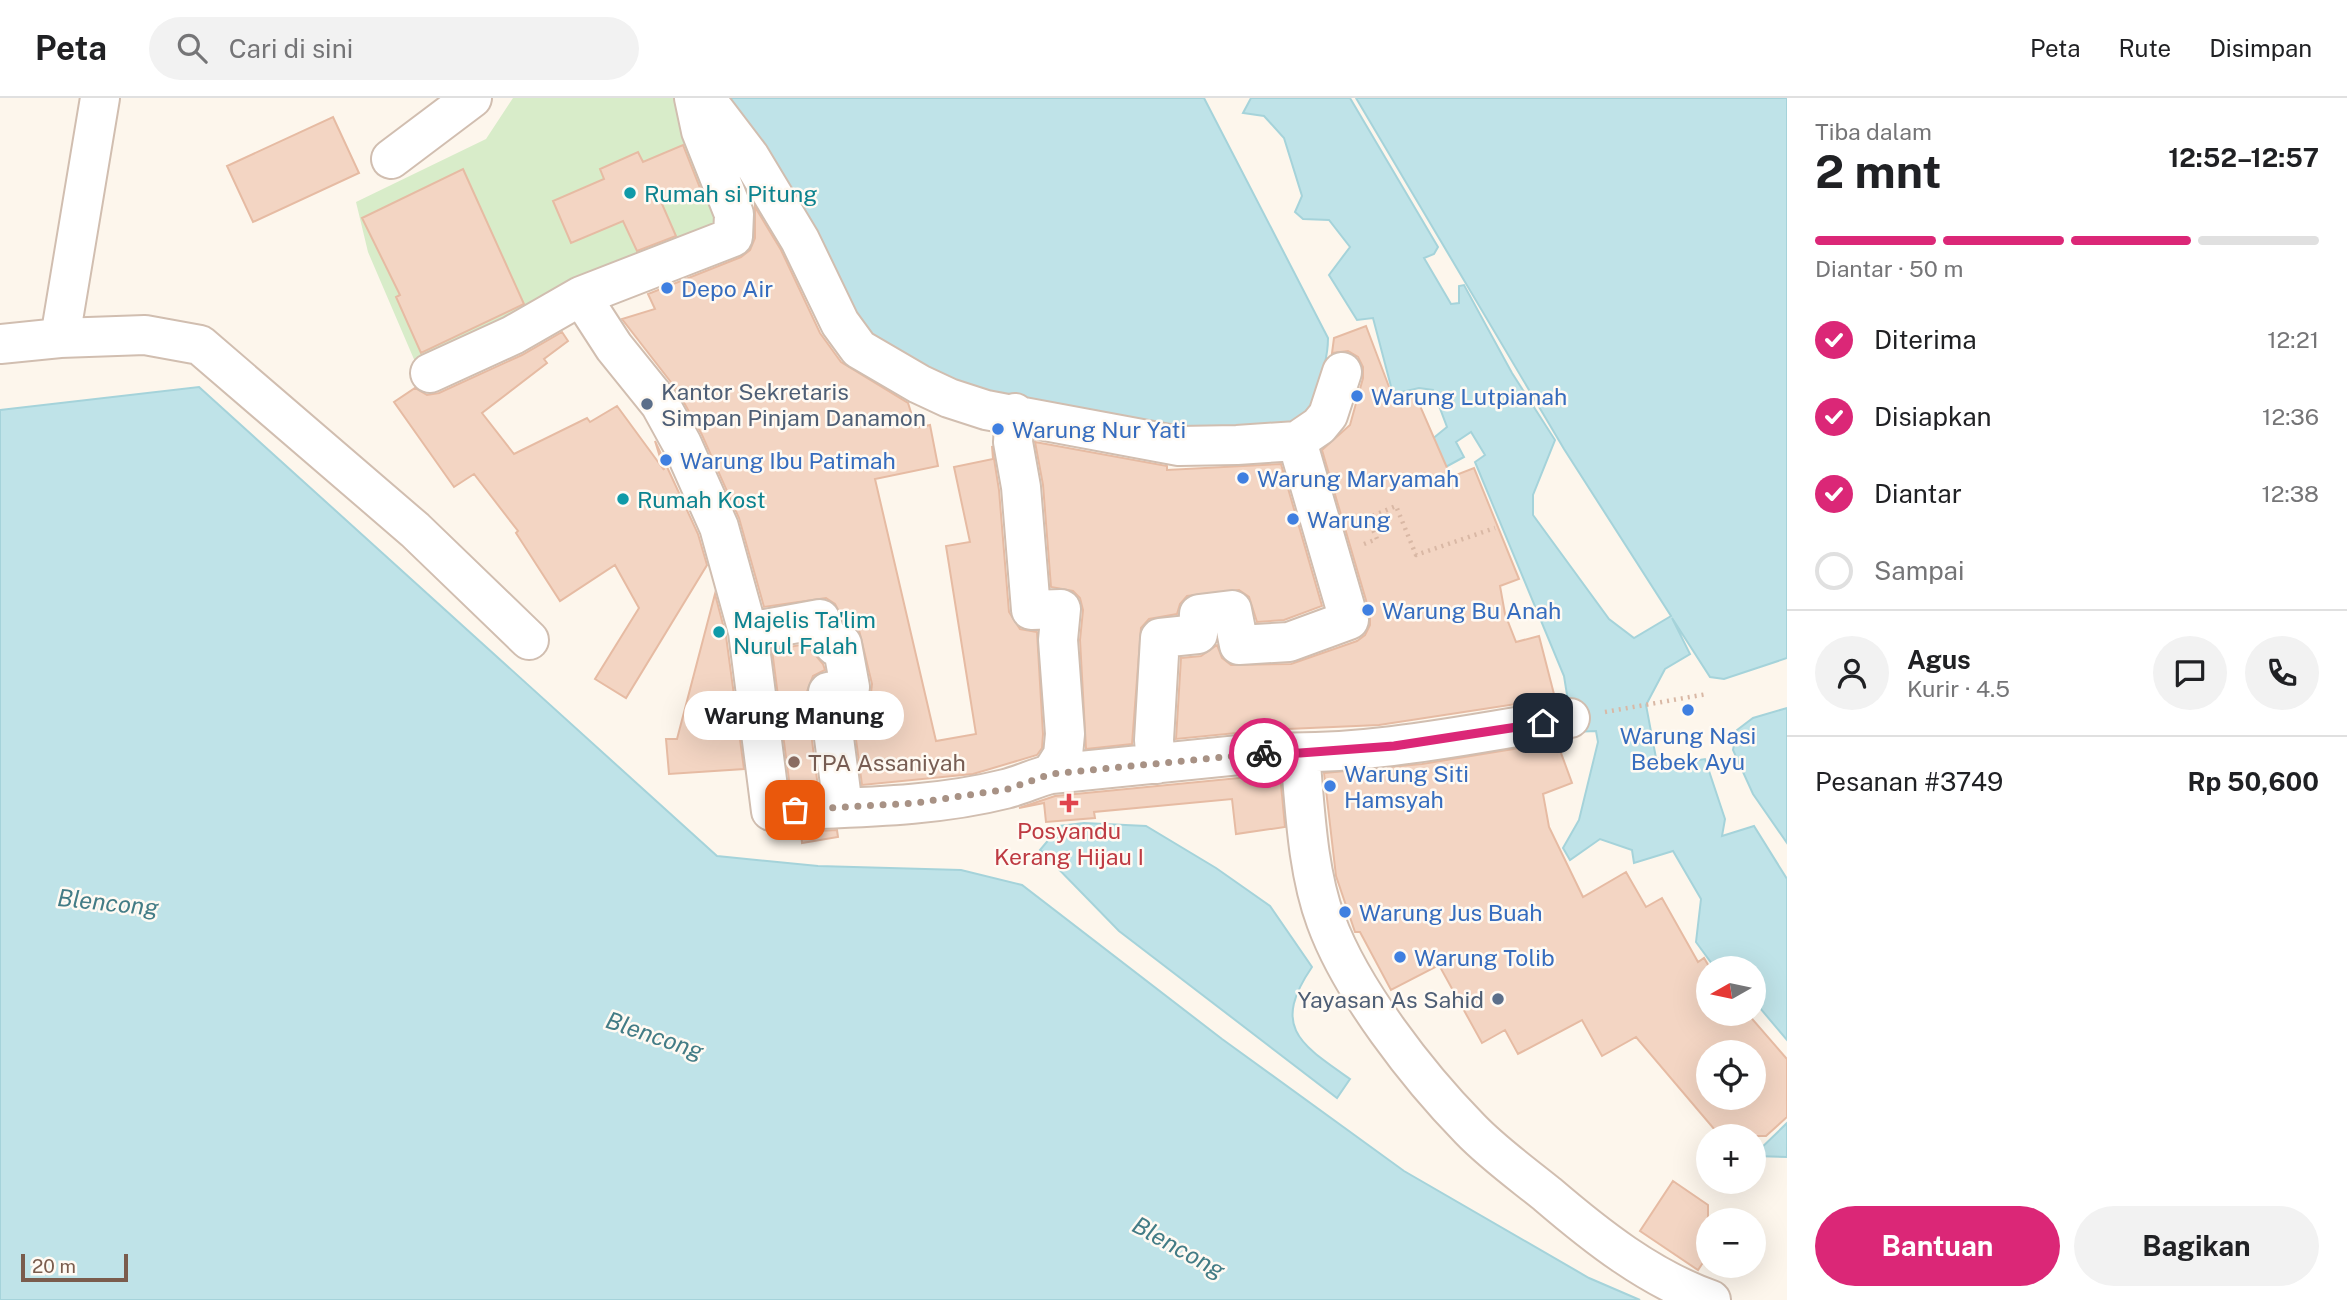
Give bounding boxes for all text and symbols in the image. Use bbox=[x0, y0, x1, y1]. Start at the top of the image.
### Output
search box bbox=[149, 17, 639, 80]
text: Peta bbox=[35, 29, 107, 67]
icon: search bbox=[173, 29, 211, 67]
text: Cari di sini bbox=[229, 33, 353, 64]
text: Peta bbox=[2030, 34, 2081, 62]
text: Rute bbox=[2119, 34, 2171, 62]
text: Disimpan bbox=[2209, 34, 2312, 62]
text: Tiba dalam bbox=[1815, 118, 1932, 145]
text: 12:52–12:57 bbox=[2168, 142, 2319, 173]
text: 2 mnt bbox=[1815, 144, 1941, 198]
place label: Rumah si Pitung bbox=[644, 180, 817, 207]
marker: Rumah si Pitung bbox=[622, 185, 638, 201]
text: Diantar · 50 m bbox=[1815, 255, 1963, 282]
place label: Depo Air bbox=[681, 275, 773, 302]
marker: Depo Air bbox=[659, 280, 675, 296]
icon: check bbox=[1815, 321, 1853, 359]
text: Diterima bbox=[1874, 324, 1977, 355]
text: 12:21 bbox=[2267, 326, 2319, 353]
place label: Kantor Sekretaris Simpan Pinjam Danamon bbox=[661, 378, 926, 431]
place label: Warung Lutpianah bbox=[1371, 383, 1567, 410]
marker: Warung Lutpianah bbox=[1349, 388, 1365, 404]
marker: Kantor Sekretaris Simpan Pinjam Danamon bbox=[639, 396, 655, 412]
icon: check bbox=[1815, 398, 1853, 436]
text: Disiapkan bbox=[1874, 401, 1992, 432]
text: 12:36 bbox=[2262, 403, 2319, 430]
place label: Warung Nur Yati bbox=[1012, 416, 1186, 443]
marker: Warung Nur Yati bbox=[990, 421, 1006, 437]
place label: Warung Ibu Patimah bbox=[680, 447, 896, 474]
marker: Warung Ibu Patimah bbox=[658, 452, 674, 468]
place label: Warung Maryamah bbox=[1257, 465, 1459, 492]
marker: Warung Maryamah bbox=[1235, 470, 1251, 486]
icon: check bbox=[1815, 475, 1853, 513]
text: Diantar bbox=[1874, 478, 1962, 509]
text: 12:38 bbox=[2262, 480, 2319, 507]
place label: Rumah Kost bbox=[637, 486, 766, 513]
marker: Rumah Kost bbox=[615, 491, 631, 507]
place label: Warung bbox=[1307, 506, 1391, 533]
marker: Warung bbox=[1285, 511, 1301, 527]
text: Sampai bbox=[1874, 555, 1964, 586]
place label: Warung Bu Anah bbox=[1382, 597, 1561, 624]
marker: Warung Bu Anah bbox=[1360, 602, 1376, 618]
place label: Majelis Ta'lim Nurul Falah bbox=[733, 606, 876, 659]
marker: Majelis Ta'lim Nurul Falah bbox=[711, 624, 727, 640]
button: person bbox=[1815, 636, 1889, 710]
button: chat bbox=[2153, 636, 2227, 710]
button: phone bbox=[2245, 636, 2319, 710]
text: Agus bbox=[1907, 644, 1971, 675]
text: Kurir · 4.5 bbox=[1907, 675, 2010, 702]
callout: Warung Manung bbox=[685, 691, 905, 740]
pin bbox=[1513, 693, 1573, 753]
text: Warung Manung bbox=[704, 702, 884, 729]
marker: Warung Nasi Bebek Ayu bbox=[1680, 702, 1696, 718]
icon: home bbox=[1524, 704, 1562, 742]
courier bbox=[1229, 718, 1299, 788]
place label: Warung Nasi Bebek Ayu bbox=[1620, 722, 1756, 775]
icon: bike bbox=[1245, 734, 1283, 772]
place label: TPA Assaniyah bbox=[808, 749, 966, 776]
marker: TPA Assaniyah bbox=[786, 754, 802, 770]
place label: Warung Siti Hamsyah bbox=[1344, 760, 1469, 813]
text: Pesanan #3749 bbox=[1815, 766, 2003, 797]
text: Rp 50,600 bbox=[2187, 766, 2319, 797]
marker: Warung Siti Hamsyah bbox=[1322, 778, 1338, 794]
pin bbox=[765, 780, 825, 840]
icon: bag bbox=[776, 791, 814, 829]
marker: Posyandu Kerang Hijau I bbox=[1059, 793, 1079, 813]
place label: Posyandu Kerang Hijau I bbox=[994, 817, 1144, 870]
water label: Blencong bbox=[56, 883, 161, 921]
place label: Warung Jus Buah bbox=[1359, 899, 1543, 926]
marker: Warung Jus Buah bbox=[1337, 904, 1353, 920]
place label: Warung Tolib bbox=[1414, 944, 1555, 971]
marker: Warung Tolib bbox=[1392, 949, 1408, 965]
north arrow bbox=[1696, 956, 1766, 1026]
map controls bbox=[1696, 956, 1766, 1278]
place label: Yayasan As Sahid bbox=[1297, 986, 1484, 1013]
marker: Yayasan As Sahid bbox=[1490, 991, 1506, 1007]
water label: Blencong bbox=[602, 1005, 708, 1065]
button: locate bbox=[1696, 1040, 1766, 1110]
button: + bbox=[1696, 1124, 1766, 1194]
button: Bantuan bbox=[1815, 1206, 2060, 1286]
button: Bagikan bbox=[2074, 1206, 2319, 1286]
button: − bbox=[1696, 1208, 1766, 1278]
water label: Blencong bbox=[1128, 1210, 1231, 1284]
scale bar bbox=[21, 1251, 128, 1283]
text: 20 m bbox=[32, 1255, 76, 1277]

